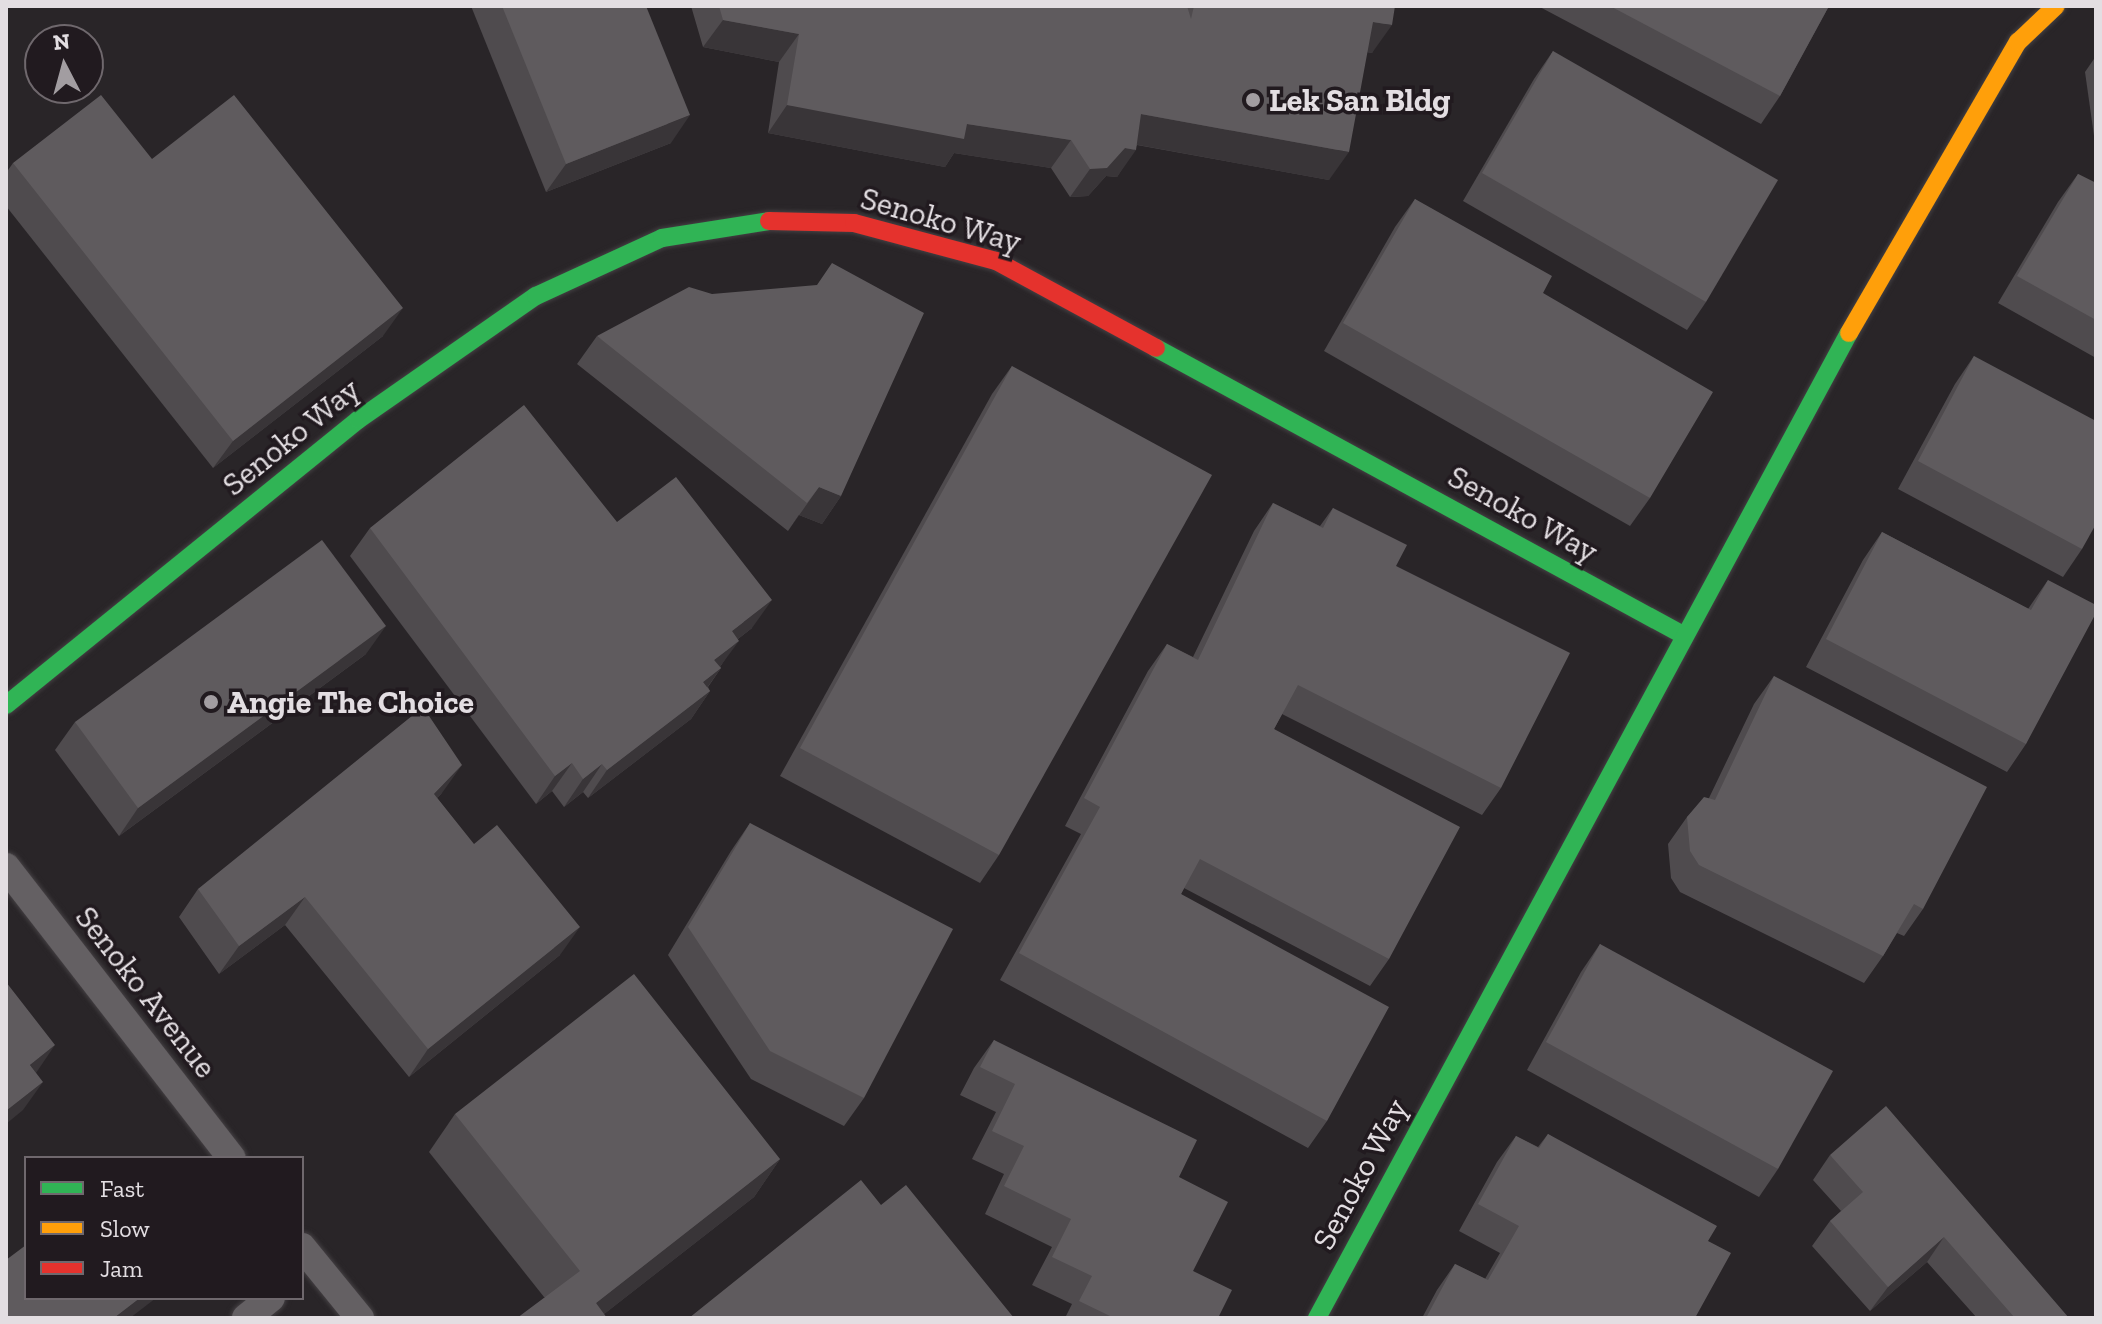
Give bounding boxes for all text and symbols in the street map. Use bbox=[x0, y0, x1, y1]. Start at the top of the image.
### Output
north arrow bbox=[24, 24, 104, 104]
text: N bbox=[52, 27, 71, 56]
place label: Lek San Bldg bbox=[1269, 81, 1450, 119]
marker: Lek San Bldg bbox=[1244, 91, 1262, 109]
street label: Senoko Way bbox=[856, 179, 1026, 261]
street label: Senoko Way bbox=[214, 370, 368, 504]
street label: Senoko Way bbox=[1441, 457, 1605, 571]
place label: Angie The Choice bbox=[227, 683, 474, 721]
marker: Angie The Choice bbox=[202, 693, 220, 711]
street label: Senoko Avenue bbox=[67, 898, 225, 1086]
street label: Senoko Way bbox=[1304, 1092, 1416, 1256]
legend bbox=[24, 1156, 304, 1300]
text: Fast bbox=[100, 1174, 144, 1203]
text: Slow bbox=[100, 1214, 150, 1243]
text: Jam bbox=[100, 1254, 143, 1283]

